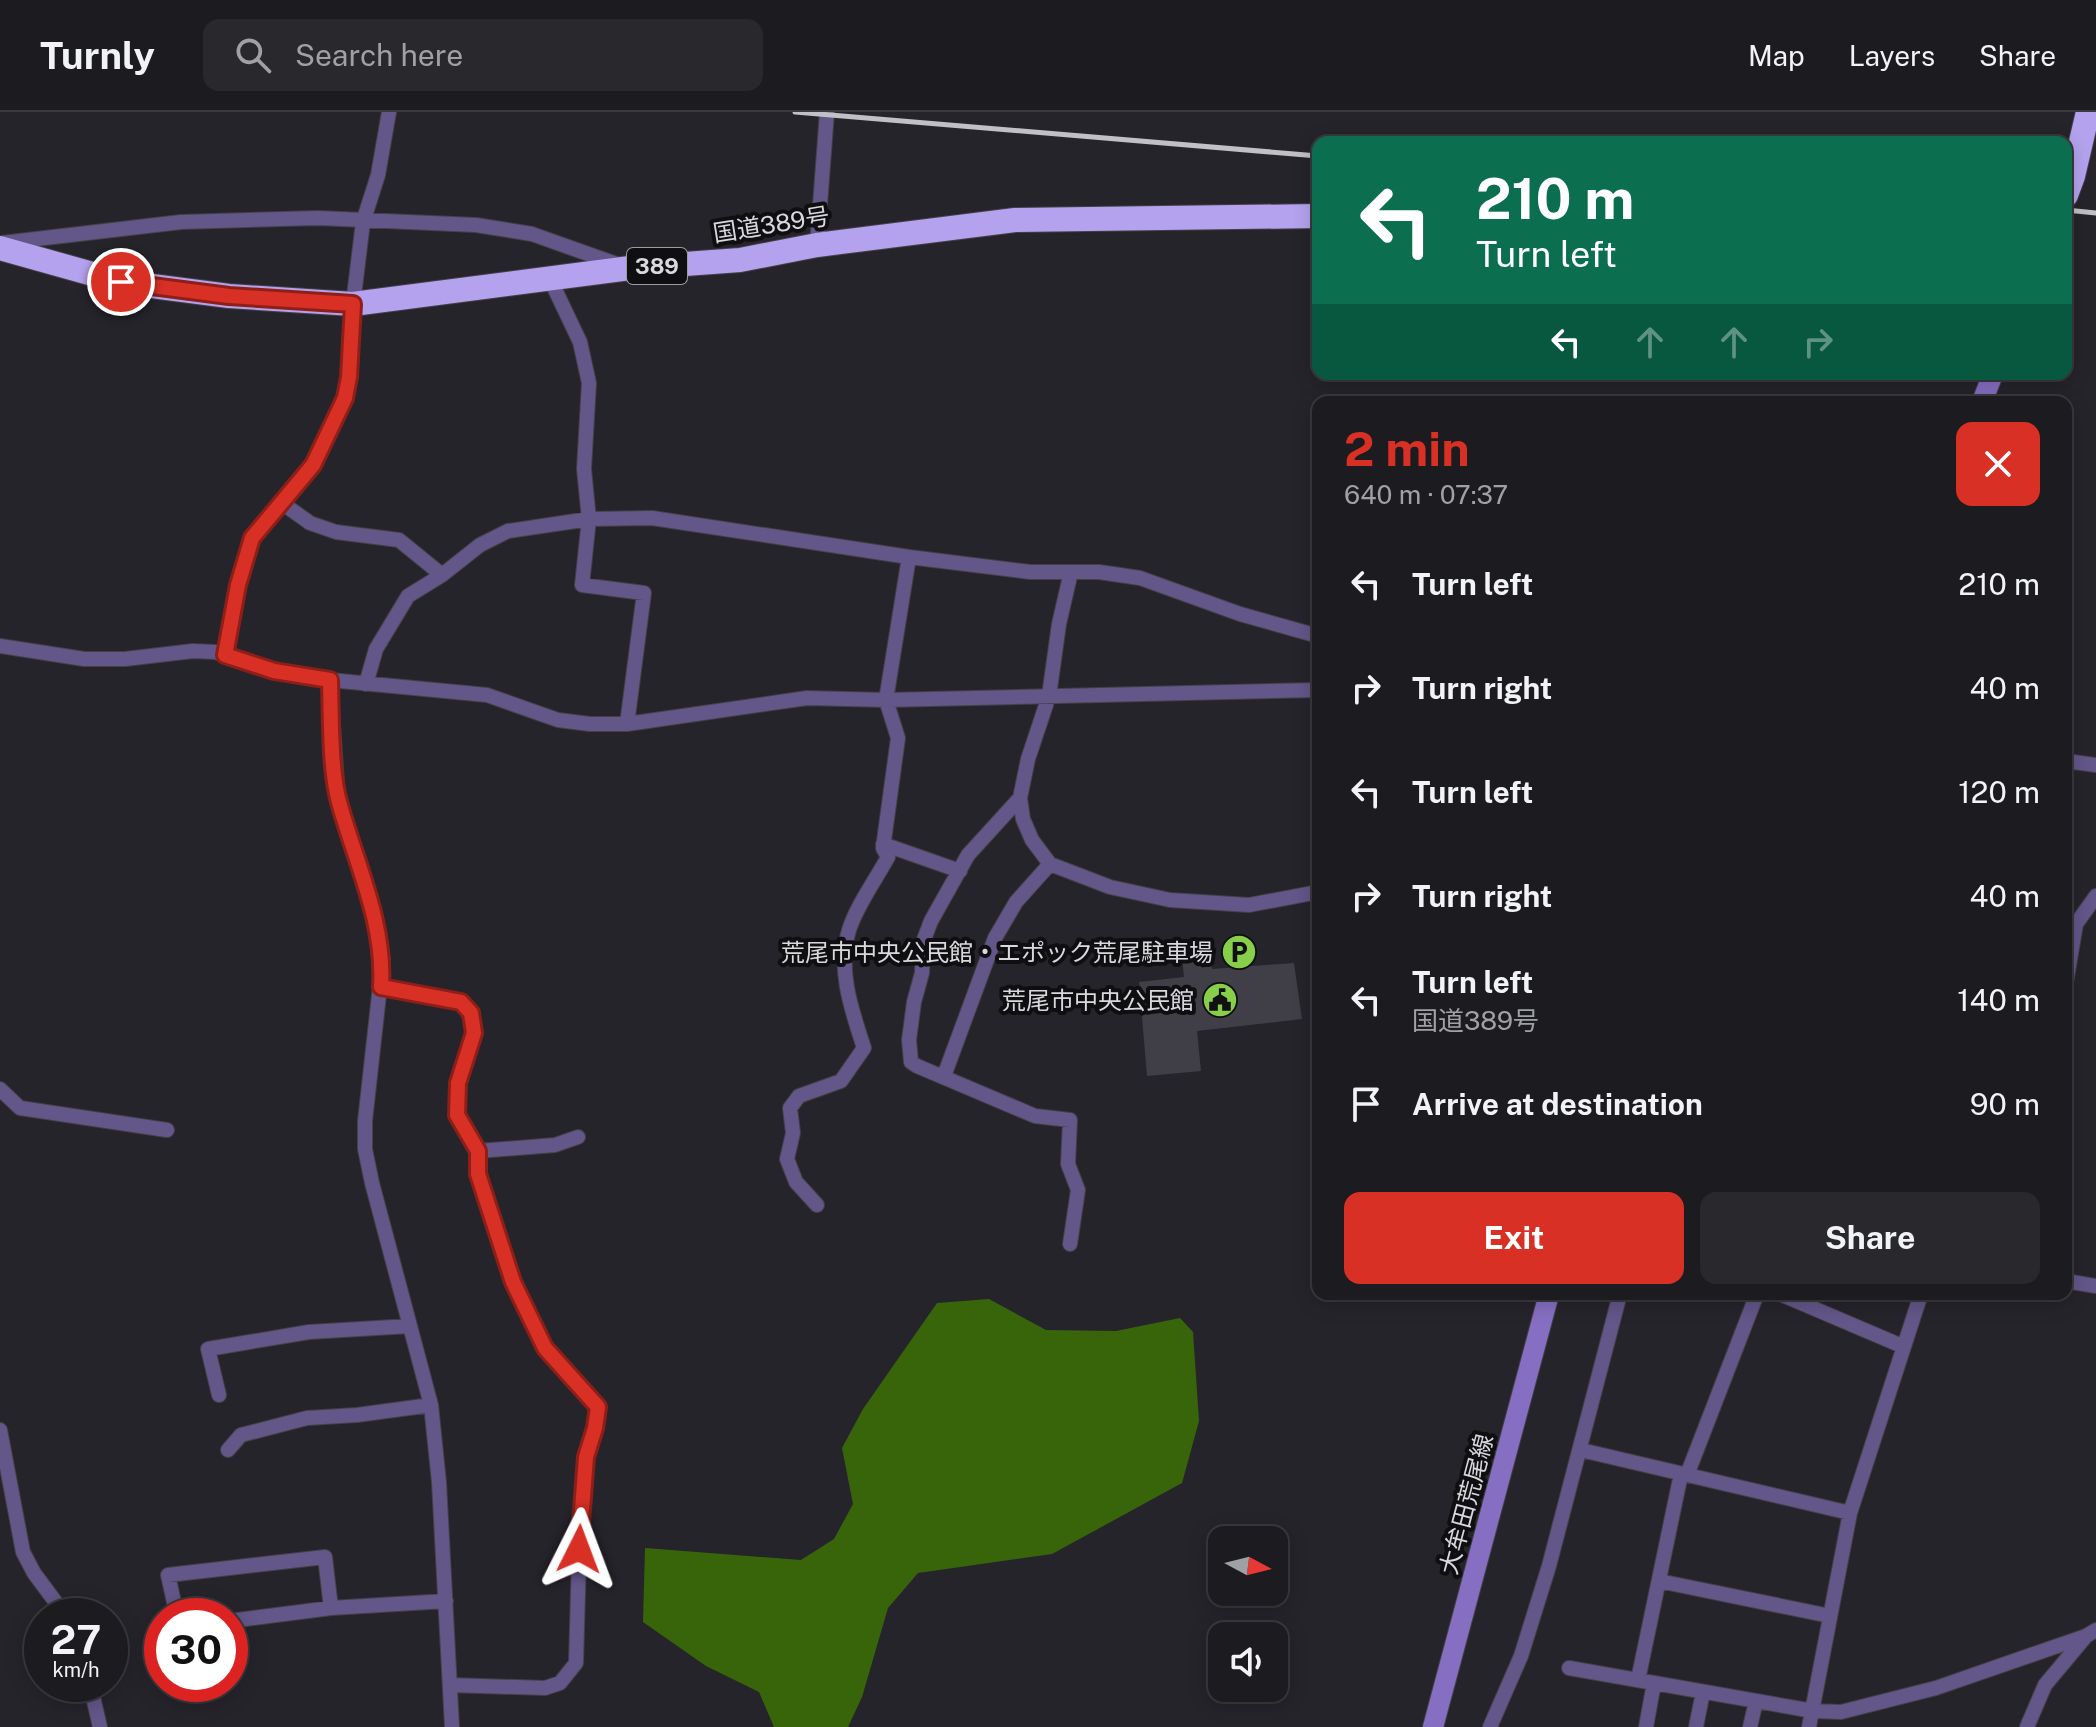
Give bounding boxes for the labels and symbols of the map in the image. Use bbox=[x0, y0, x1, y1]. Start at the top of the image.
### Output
street label: 国道389号 bbox=[711, 201, 831, 247]
pin bbox=[87, 248, 155, 316]
road number: 389 bbox=[627, 248, 687, 284]
parking icon: 荒尾市中央公民館・エポック荒尾駐車場 bbox=[1220, 933, 1258, 971]
place label: 荒尾市中央公民館・エポック荒尾駐車場 bbox=[781, 938, 1213, 966]
public building icon: 荒尾市中央公民館 bbox=[1201, 981, 1239, 1019]
place label: 荒尾市中央公民館 bbox=[1002, 986, 1194, 1014]
street label: 大牟田荒尾線 bbox=[1434, 1431, 1498, 1577]
position arrow bbox=[537, 1507, 621, 1591]
north arrow bbox=[1208, 1526, 1288, 1606]
speed limit sign: 30 bbox=[144, 1598, 248, 1702]

